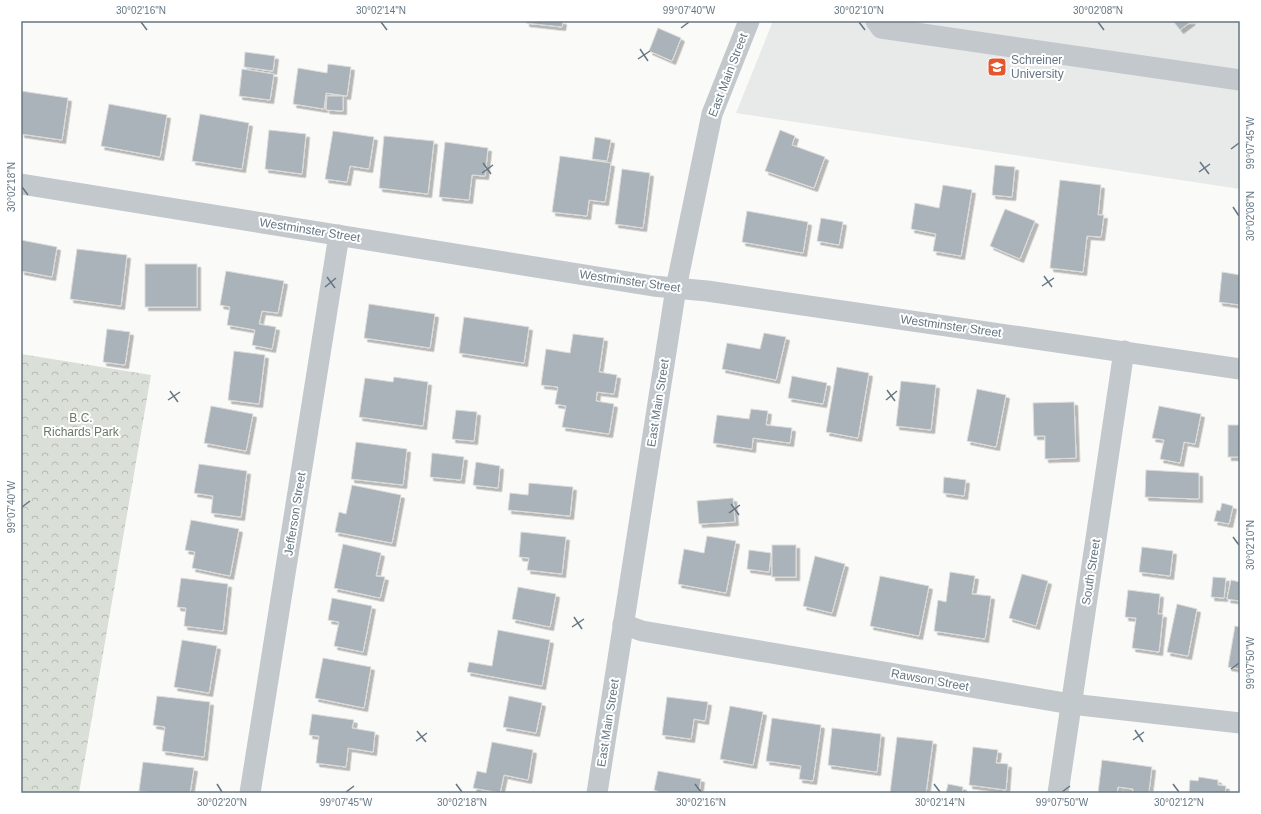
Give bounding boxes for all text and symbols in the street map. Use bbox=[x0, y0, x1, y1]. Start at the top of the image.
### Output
text: 30°02'16"N bbox=[116, 5, 166, 16]
text: 30°02'14"N bbox=[356, 5, 406, 16]
text: 99°07'40"W bbox=[663, 5, 716, 16]
text: 30°02'10"N bbox=[834, 5, 884, 16]
text: 30°02'08"N bbox=[1073, 5, 1123, 16]
street label: East Main Street bbox=[706, 30, 751, 119]
place label: Schreiner University bbox=[1011, 53, 1064, 81]
school or university icon: Schreiner University bbox=[986, 56, 1008, 78]
text: 99°07'45"W bbox=[1245, 116, 1256, 169]
text: 30°02'18"N bbox=[6, 162, 17, 212]
text: 30°02'08"N bbox=[1245, 191, 1256, 241]
street label: Westminster Street bbox=[259, 215, 362, 245]
street label: Westminster Street bbox=[579, 267, 682, 295]
street label: Westminster Street bbox=[900, 312, 1003, 340]
street label: East Main Street bbox=[644, 357, 672, 448]
park label: B.C. Richards Park bbox=[43, 411, 120, 439]
street label: Jefferson Street bbox=[281, 471, 309, 557]
text: 99°07'40"W bbox=[6, 480, 17, 533]
text: 30°02'10"N bbox=[1245, 520, 1256, 570]
street label: South Street bbox=[1079, 537, 1103, 606]
text: 99°07'50"W bbox=[1245, 636, 1256, 689]
street label: Rawson Street bbox=[890, 666, 971, 694]
street label: East Main Street bbox=[594, 677, 622, 768]
text: 30°02'20"N bbox=[197, 797, 247, 808]
text: 99°07'45"W bbox=[320, 797, 373, 808]
text: 30°02'18"N bbox=[437, 797, 487, 808]
text: 30°02'16"N bbox=[676, 797, 726, 808]
text: 30°02'14"N bbox=[915, 797, 965, 808]
text: 99°07'50"W bbox=[1036, 797, 1089, 808]
text: 30°02'12"N bbox=[1154, 797, 1204, 808]

